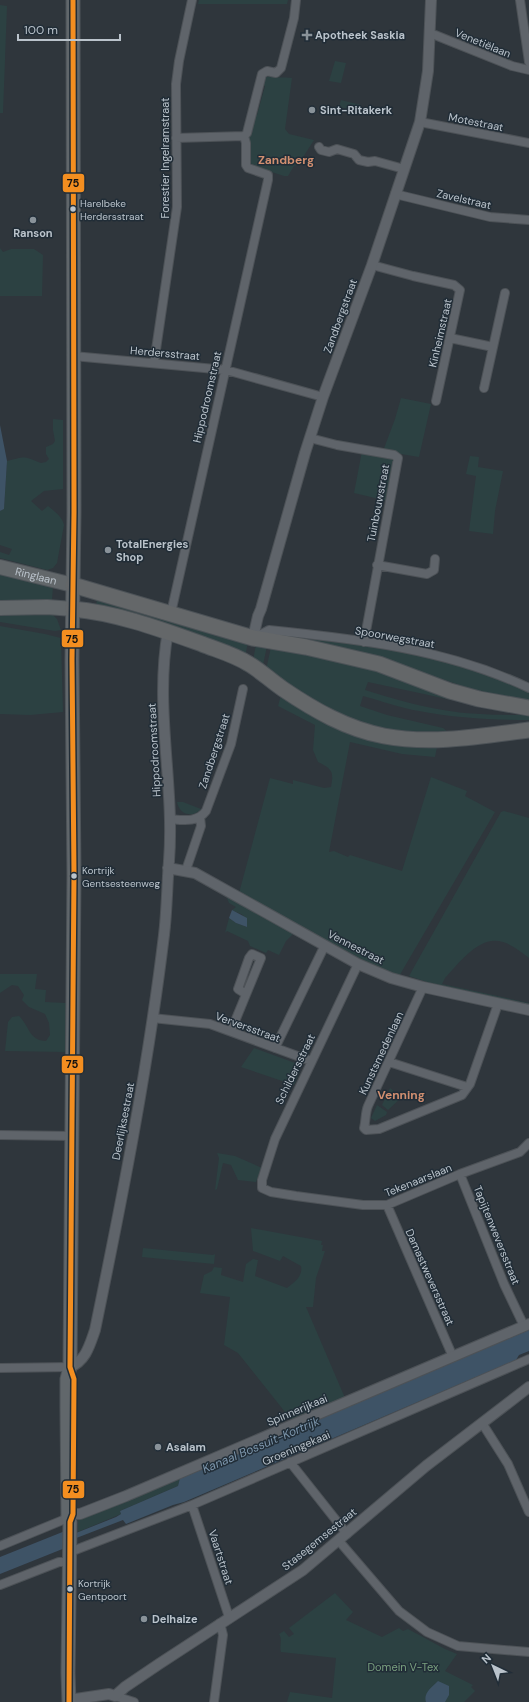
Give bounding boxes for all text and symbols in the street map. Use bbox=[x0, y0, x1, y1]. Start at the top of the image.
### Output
scale bar bbox=[18, 16, 120, 42]
text: 100 m bbox=[24, 22, 58, 38]
street label: Venetiëlaan bbox=[453, 25, 513, 61]
place label: Apotheek Saskia bbox=[315, 28, 405, 42]
marker: Apotheek Saskia bbox=[302, 30, 312, 40]
street label: Forestier Ingelramstraat bbox=[158, 98, 172, 218]
place label: Sint-Ritakerk bbox=[320, 103, 393, 117]
marker: Sint-Ritakerk bbox=[307, 105, 317, 115]
street label: Motestraat bbox=[447, 110, 505, 134]
district label: Zandberg bbox=[258, 152, 314, 168]
line badge: 75 bbox=[62, 173, 85, 193]
text: 75 bbox=[67, 176, 79, 190]
street label: Zavelstraat bbox=[435, 186, 493, 212]
place label: Harelbeke Herdersstraat bbox=[80, 197, 144, 223]
marker: Harelbeke Herdersstraat bbox=[68, 204, 78, 214]
marker: Ranson bbox=[28, 215, 38, 225]
place label: Ranson bbox=[13, 226, 53, 240]
street label: Zandbergstraat bbox=[320, 277, 360, 355]
street label: Kinheimstraat bbox=[425, 297, 455, 369]
street label: Herdersstraat bbox=[129, 343, 201, 363]
street label: Hippodroomstraat bbox=[190, 350, 224, 444]
street label: Tuinbouwstraat bbox=[364, 463, 392, 543]
place label: TotalEnergies Shop bbox=[116, 537, 189, 564]
marker: TotalEnergies Shop bbox=[103, 545, 113, 555]
street label: Ringlaan bbox=[14, 564, 58, 588]
street label: Spoorwegstraat bbox=[354, 623, 436, 651]
line badge: 75 bbox=[61, 629, 84, 648]
text: 75 bbox=[66, 632, 78, 646]
street label: Hippodroomstraat bbox=[145, 703, 163, 797]
street label: Zandbergstraat bbox=[195, 712, 233, 790]
place label: Kortrijk Gentsesteenweg bbox=[82, 864, 160, 890]
marker: Kortrijk Gentsesteenweg bbox=[69, 871, 79, 881]
street label: Vennestraat bbox=[325, 927, 387, 967]
street label: Verversstraat bbox=[214, 1009, 282, 1045]
street label: Kunstsmedenlaan bbox=[356, 1009, 406, 1097]
street label: Schildersstraat bbox=[272, 1031, 318, 1107]
line badge: 75 bbox=[61, 1055, 84, 1074]
text: 75 bbox=[66, 1057, 78, 1071]
street label: Deerlijksestraat bbox=[109, 1081, 137, 1161]
district label: Venning bbox=[377, 1087, 425, 1103]
street label: Tekenaarslaan bbox=[382, 1160, 454, 1200]
street label: Tapijtenweversstraat bbox=[471, 1183, 523, 1287]
street label: Damastweversstraat bbox=[402, 1227, 458, 1327]
street label: Spinnerijkaai bbox=[265, 1391, 329, 1429]
water label: Kanaal Bossuit-Kortrijk bbox=[200, 1413, 323, 1477]
street label: Groeningekaai bbox=[260, 1427, 332, 1469]
place label: Asalam bbox=[166, 1440, 206, 1454]
marker: Asalam bbox=[153, 1442, 163, 1452]
line badge: 75 bbox=[62, 1480, 85, 1499]
text: 75 bbox=[67, 1482, 79, 1496]
street label: Stasegemsestraat bbox=[279, 1505, 359, 1573]
street label: Vaartstraat bbox=[206, 1528, 236, 1586]
place label: Kortrijk Gentpoort bbox=[78, 1577, 127, 1603]
marker: Kortrijk Gentpoort bbox=[65, 1584, 75, 1594]
place label: Delhaize bbox=[152, 1612, 198, 1626]
marker: Delhaize bbox=[139, 1614, 149, 1624]
north arrow bbox=[473, 1646, 513, 1686]
text: N bbox=[478, 1651, 494, 1667]
park label: Domein V-Tex bbox=[368, 1660, 439, 1674]

